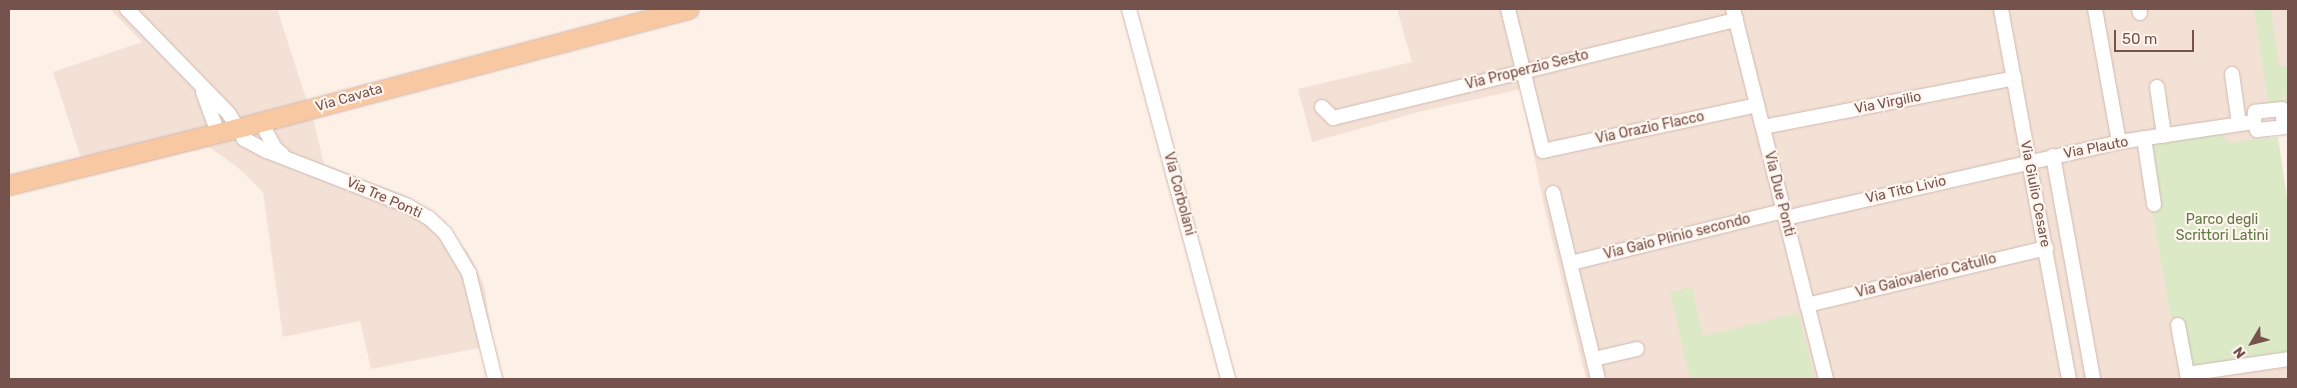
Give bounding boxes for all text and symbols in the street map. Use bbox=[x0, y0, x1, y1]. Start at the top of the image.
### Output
scale bar bbox=[2117, 20, 2197, 52]
text: 50 m bbox=[2122, 30, 2157, 48]
street label: Via Properzio Sesto bbox=[1464, 47, 1590, 93]
street label: Via Cavata bbox=[314, 80, 384, 116]
street label: Via Virgilio bbox=[1853, 88, 1923, 118]
street label: Via Orazio Flacco bbox=[1594, 108, 1706, 148]
street label: Via Plauto bbox=[2062, 133, 2130, 163]
street label: Via Giulio Cesare bbox=[2016, 139, 2054, 249]
street label: Via Corbolani bbox=[1160, 150, 1198, 238]
street label: Via Due Ponti bbox=[1760, 150, 1798, 238]
street label: Via Tito Livio bbox=[1864, 173, 1948, 207]
street label: Via Tre Ponti bbox=[343, 174, 425, 222]
street label: Via Gaio Plinio secondo bbox=[1602, 211, 1752, 263]
park label: Parco degli Scrittori Latini bbox=[2176, 212, 2268, 244]
street label: Via Gaiovalerio Catullo bbox=[1854, 250, 1998, 302]
north arrow bbox=[2227, 318, 2277, 368]
text: N bbox=[2230, 343, 2249, 361]

